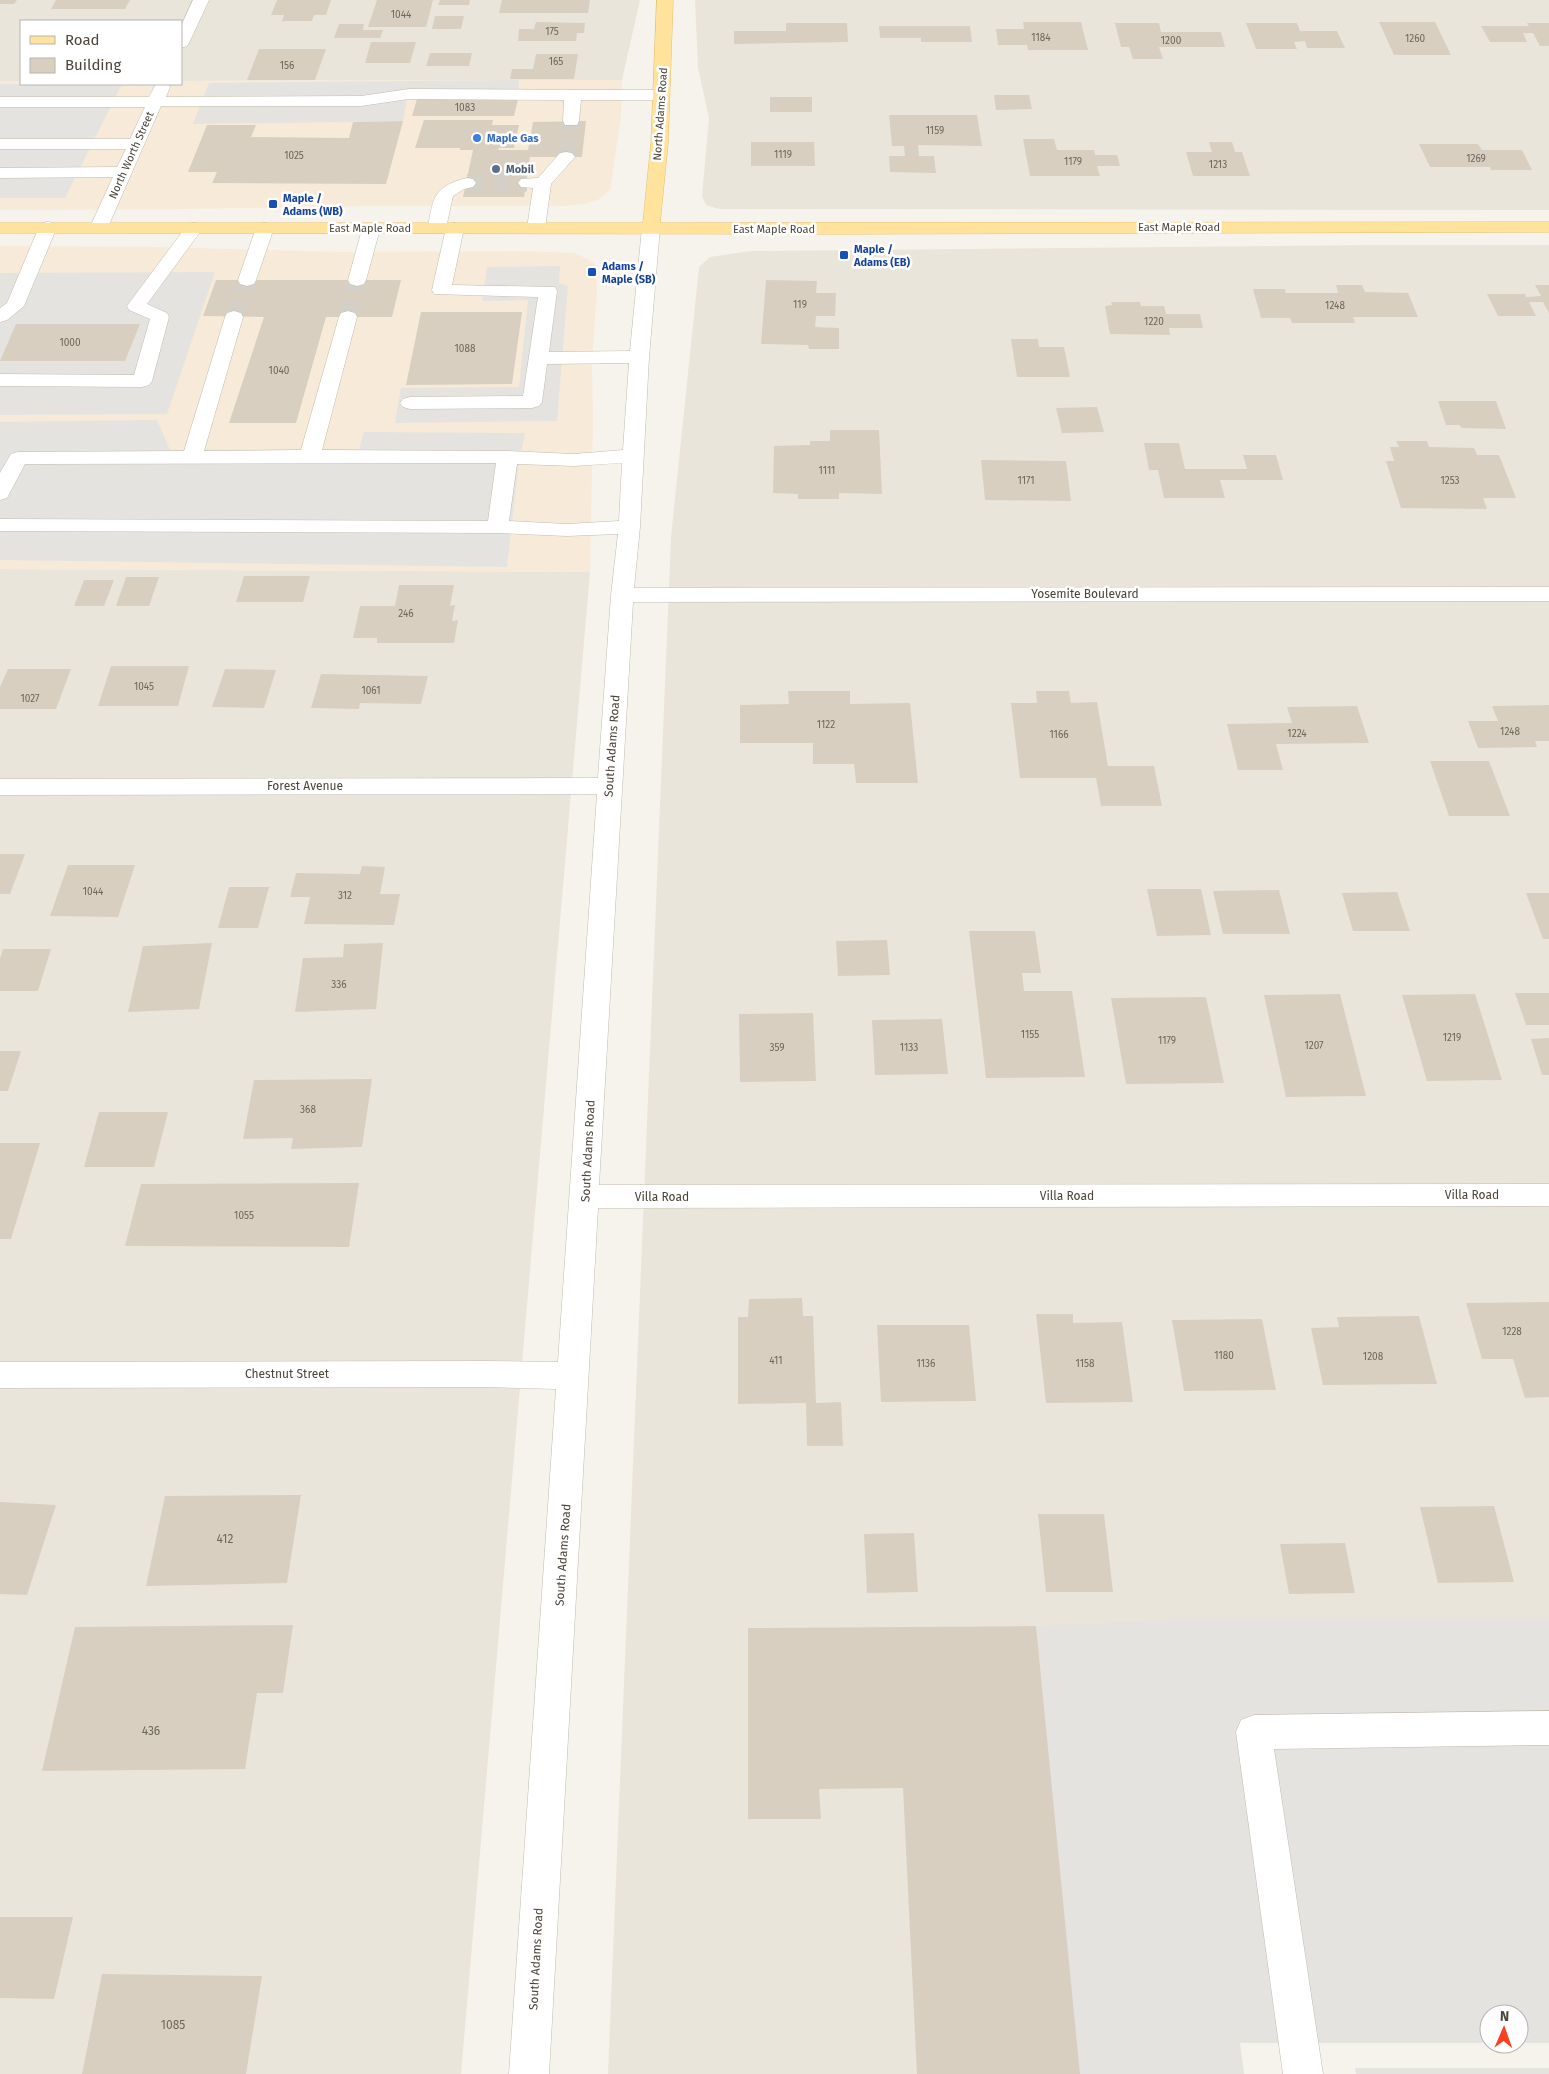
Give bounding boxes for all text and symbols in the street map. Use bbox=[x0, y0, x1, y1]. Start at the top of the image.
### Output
house number: 1044 bbox=[391, 9, 412, 21]
legend bbox=[20, 20, 182, 85]
house number: 175 bbox=[545, 26, 559, 38]
text: Road bbox=[65, 31, 100, 49]
house number: 1184 bbox=[1031, 32, 1051, 44]
house number: 1260 bbox=[1405, 33, 1426, 45]
house number: 1200 bbox=[1161, 35, 1182, 47]
text: Building bbox=[65, 56, 121, 74]
house number: 165 bbox=[549, 56, 563, 68]
house number: 156 bbox=[280, 60, 294, 72]
street label: North Adams Road bbox=[651, 67, 670, 161]
house number: 1083 bbox=[455, 102, 475, 114]
street label: North Worth Street bbox=[106, 109, 157, 201]
house number: 1159 bbox=[926, 125, 944, 137]
marker: Maple Gas bbox=[471, 132, 483, 144]
place label: Maple Gas bbox=[487, 132, 539, 145]
house number: 1119 bbox=[774, 149, 792, 161]
house number: 1025 bbox=[284, 150, 304, 162]
house number: 1269 bbox=[1466, 153, 1486, 165]
house number: 1179 bbox=[1064, 156, 1082, 168]
house number: 1213 bbox=[1209, 159, 1227, 171]
marker: Mobil bbox=[490, 163, 502, 175]
place label: Mobil bbox=[506, 163, 535, 176]
place label: Maple / Adams (WB) bbox=[282, 192, 343, 218]
marker: Maple / Adams (WB) bbox=[267, 198, 279, 210]
street label: East Maple Road bbox=[1138, 221, 1220, 234]
street label: East Maple Road bbox=[329, 222, 411, 235]
street label: East Maple Road bbox=[733, 223, 815, 236]
place label: Maple / Adams (EB) bbox=[853, 243, 910, 269]
marker: Maple / Adams (EB) bbox=[838, 249, 850, 261]
place label: Adams / Maple (SB) bbox=[601, 260, 656, 286]
marker: Adams / Maple (SB) bbox=[586, 266, 598, 278]
house number: 119 bbox=[793, 299, 807, 311]
house number: 1248 bbox=[1325, 300, 1345, 312]
house number: 1220 bbox=[1144, 316, 1164, 328]
house number: 1000 bbox=[59, 337, 81, 349]
house number: 1088 bbox=[455, 343, 476, 355]
house number: 1040 bbox=[269, 365, 290, 377]
house number: 1111 bbox=[819, 465, 835, 477]
house number: 1171 bbox=[1017, 475, 1035, 487]
house number: 1253 bbox=[1440, 475, 1460, 487]
street label: Yosemite Boulevard bbox=[1031, 587, 1139, 601]
house number: 246 bbox=[398, 608, 414, 620]
house number: 1045 bbox=[134, 681, 154, 693]
house number: 1061 bbox=[361, 685, 381, 697]
house number: 1027 bbox=[20, 693, 40, 705]
street label: South Adams Road bbox=[601, 694, 623, 798]
house number: 1122 bbox=[817, 719, 835, 731]
house number: 1248 bbox=[1500, 726, 1520, 738]
house number: 1224 bbox=[1287, 728, 1307, 740]
house number: 1166 bbox=[1049, 729, 1069, 741]
street label: Forest Avenue bbox=[267, 779, 343, 793]
house number: 1044 bbox=[83, 886, 104, 898]
house number: 312 bbox=[338, 890, 352, 902]
house number: 336 bbox=[331, 979, 347, 991]
house number: 1155 bbox=[1021, 1029, 1039, 1041]
house number: 1219 bbox=[1443, 1032, 1461, 1044]
house number: 1179 bbox=[1158, 1035, 1176, 1047]
house number: 1207 bbox=[1304, 1040, 1324, 1052]
house number: 359 bbox=[769, 1042, 785, 1054]
house number: 1133 bbox=[900, 1042, 918, 1054]
street label: South Adams Road bbox=[578, 1100, 598, 1202]
house number: 368 bbox=[300, 1104, 316, 1116]
street label: Villa Road bbox=[1445, 1188, 1499, 1202]
street label: Villa Road bbox=[1040, 1189, 1094, 1203]
street label: Villa Road bbox=[635, 1190, 689, 1204]
house number: 1055 bbox=[234, 1210, 254, 1222]
house number: 1228 bbox=[1502, 1326, 1522, 1338]
house number: 1180 bbox=[1214, 1350, 1234, 1362]
house number: 1208 bbox=[1363, 1351, 1384, 1363]
house number: 411 bbox=[769, 1355, 783, 1367]
house number: 1136 bbox=[917, 1358, 935, 1370]
house number: 1158 bbox=[1075, 1358, 1095, 1370]
street label: Chestnut Street bbox=[245, 1367, 330, 1381]
street label: South Adams Road bbox=[552, 1503, 574, 1607]
house number: 412 bbox=[217, 1532, 233, 1546]
house number: 436 bbox=[142, 1724, 160, 1738]
street label: South Adams Road bbox=[526, 1908, 546, 2010]
north arrow bbox=[1479, 2004, 1529, 2054]
text: N bbox=[1499, 2008, 1509, 2025]
house number: 1085 bbox=[161, 2018, 185, 2032]

